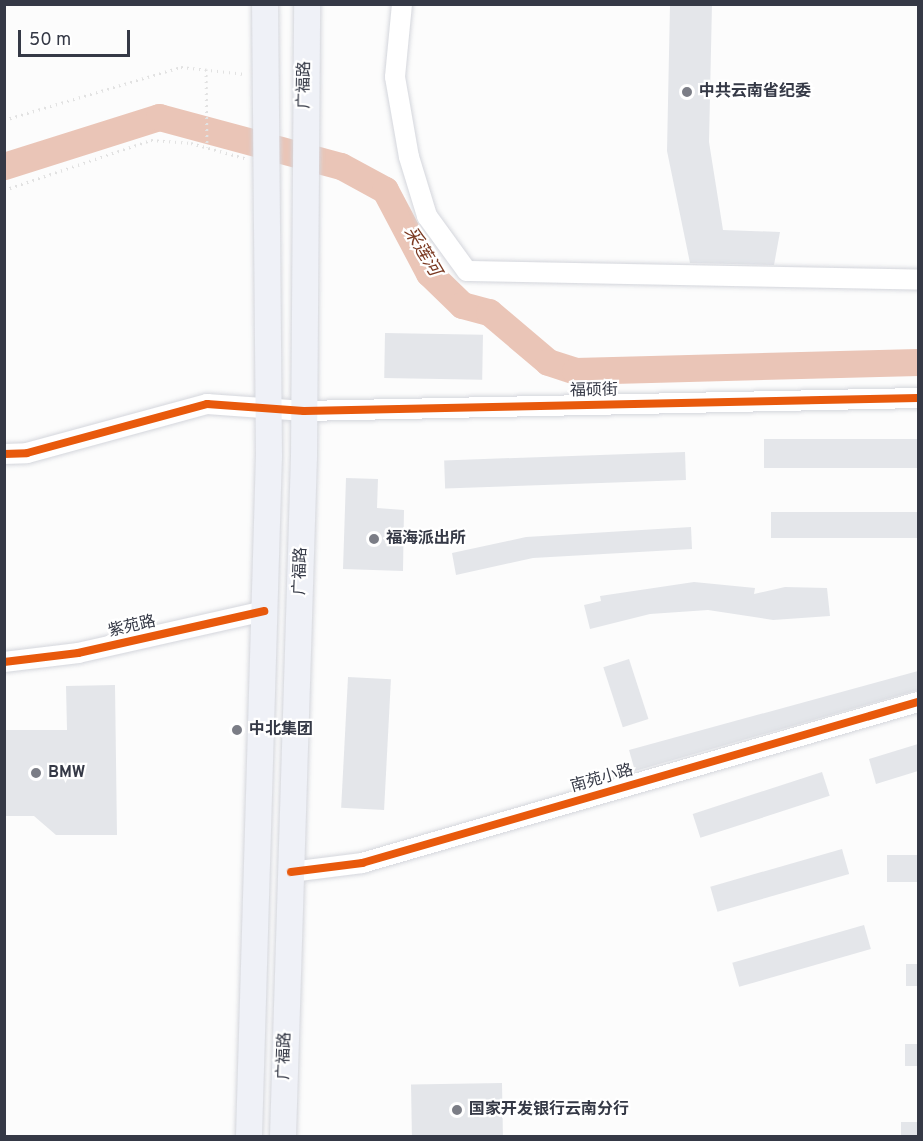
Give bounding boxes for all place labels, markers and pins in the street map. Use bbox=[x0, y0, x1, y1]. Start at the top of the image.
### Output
place label: 中共云南省纪委 bbox=[699, 82, 811, 102]
marker: 中共云南省纪委 bbox=[680, 85, 694, 99]
place label: 福海派出所 bbox=[386, 529, 466, 549]
marker: 福海派出所 bbox=[367, 532, 381, 546]
place label: 中北集团 bbox=[249, 720, 313, 740]
marker: 中北集团 bbox=[230, 723, 244, 737]
place label: BMW bbox=[48, 763, 85, 783]
marker: BMW bbox=[29, 766, 43, 780]
place label: 国家开发银行云南分行 bbox=[469, 1100, 629, 1120]
marker: 国家开发银行云南分行 bbox=[450, 1103, 464, 1117]

